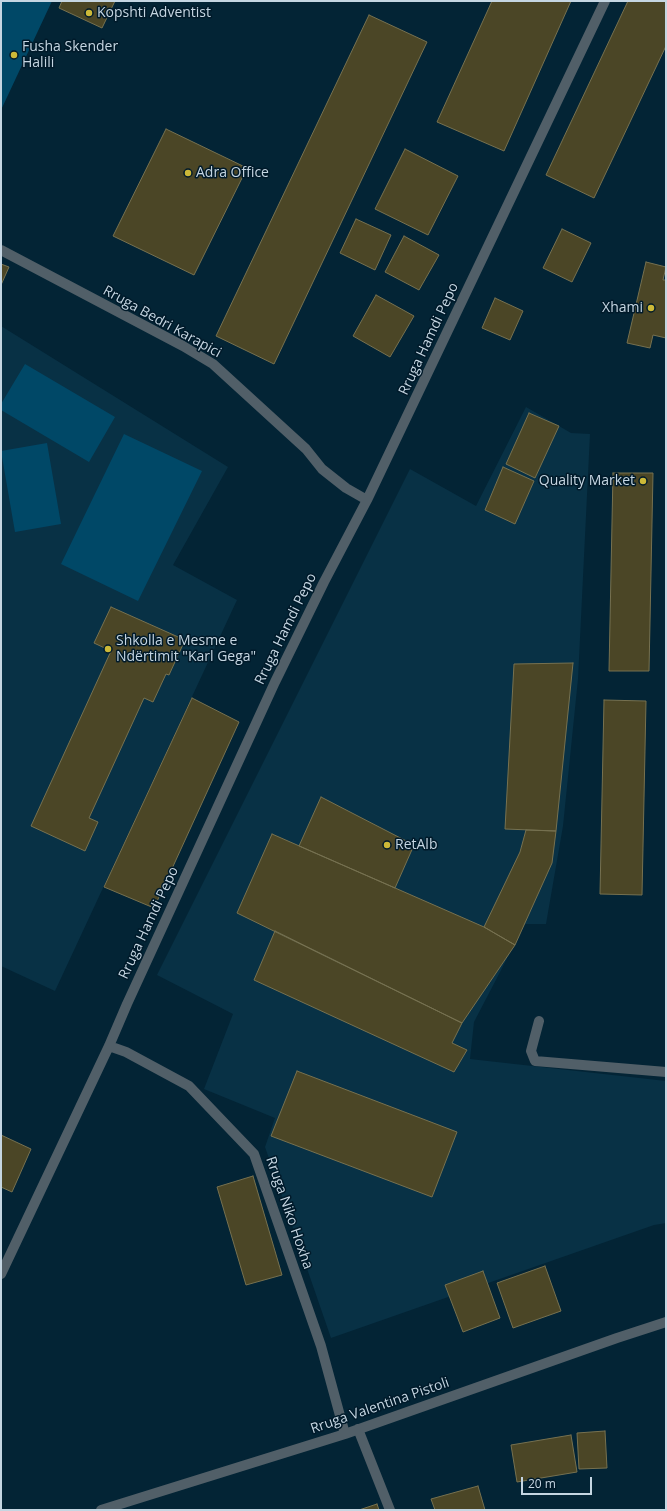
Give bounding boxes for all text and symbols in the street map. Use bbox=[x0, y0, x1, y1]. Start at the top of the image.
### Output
place label: Kopshti Adventist bbox=[97, 5, 211, 21]
marker: Kopshti Adventist bbox=[84, 8, 94, 18]
place label: Fusha Skender Halili bbox=[22, 39, 118, 72]
marker: Fusha Skender Halili bbox=[9, 50, 19, 60]
place label: Adra Office bbox=[196, 165, 269, 181]
marker: Adra Office bbox=[183, 168, 193, 178]
street label: Rruga Hamdi Pepo bbox=[396, 280, 462, 398]
street label: Rruga Bedri Karapici bbox=[100, 283, 224, 361]
place label: Xhami bbox=[602, 300, 643, 316]
marker: Xhami bbox=[646, 303, 656, 313]
place label: Quality Market bbox=[539, 473, 635, 489]
marker: Quality Market bbox=[638, 476, 648, 486]
street label: Rruga Hamdi Pepo bbox=[252, 570, 320, 688]
place label: Shkolla e Mesme e Ndërtimit "Karl Gega" bbox=[116, 633, 256, 666]
marker: Shkolla e Mesme e Ndërtimit "Karl Gega" bbox=[103, 644, 113, 654]
place label: RetAlb bbox=[395, 837, 437, 853]
marker: RetAlb bbox=[382, 840, 392, 850]
street label: Rruga Hamdi Pepo bbox=[116, 864, 182, 982]
street label: Rruga Niko Hoxha bbox=[262, 1155, 316, 1271]
street label: Rruga Valentina Pistoli bbox=[308, 1374, 452, 1438]
scale bar bbox=[523, 1469, 594, 1495]
text: 20 m bbox=[528, 1475, 556, 1492]

